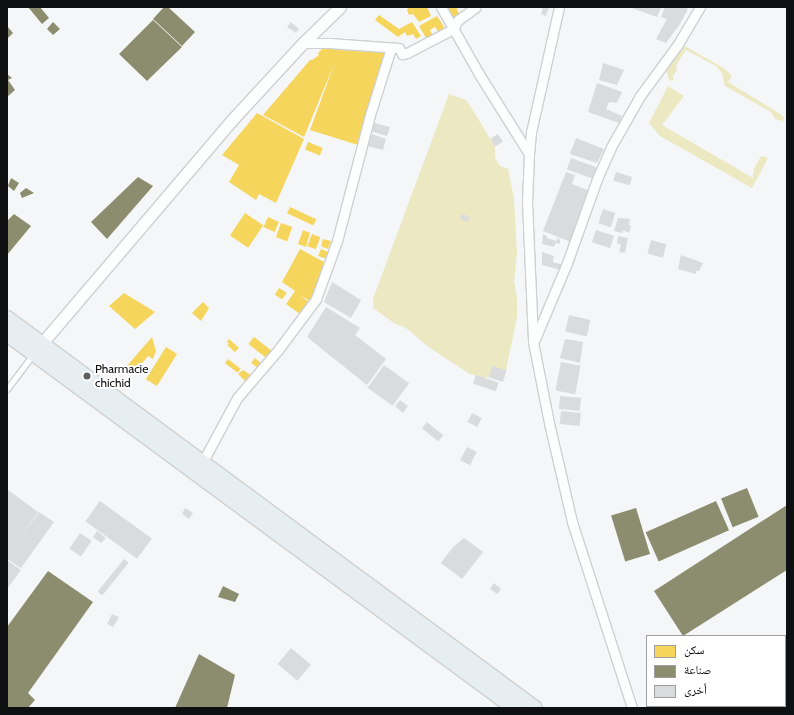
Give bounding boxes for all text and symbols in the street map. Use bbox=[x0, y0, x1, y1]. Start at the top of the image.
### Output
place label: Pharmacie chichid bbox=[95, 362, 148, 390]
marker: Pharmacie chichid bbox=[82, 371, 92, 381]
legend bbox=[646, 635, 786, 707]
text: سكن bbox=[684, 642, 704, 657]
text: صناعة bbox=[684, 662, 711, 677]
text: أخرى bbox=[684, 682, 707, 697]

